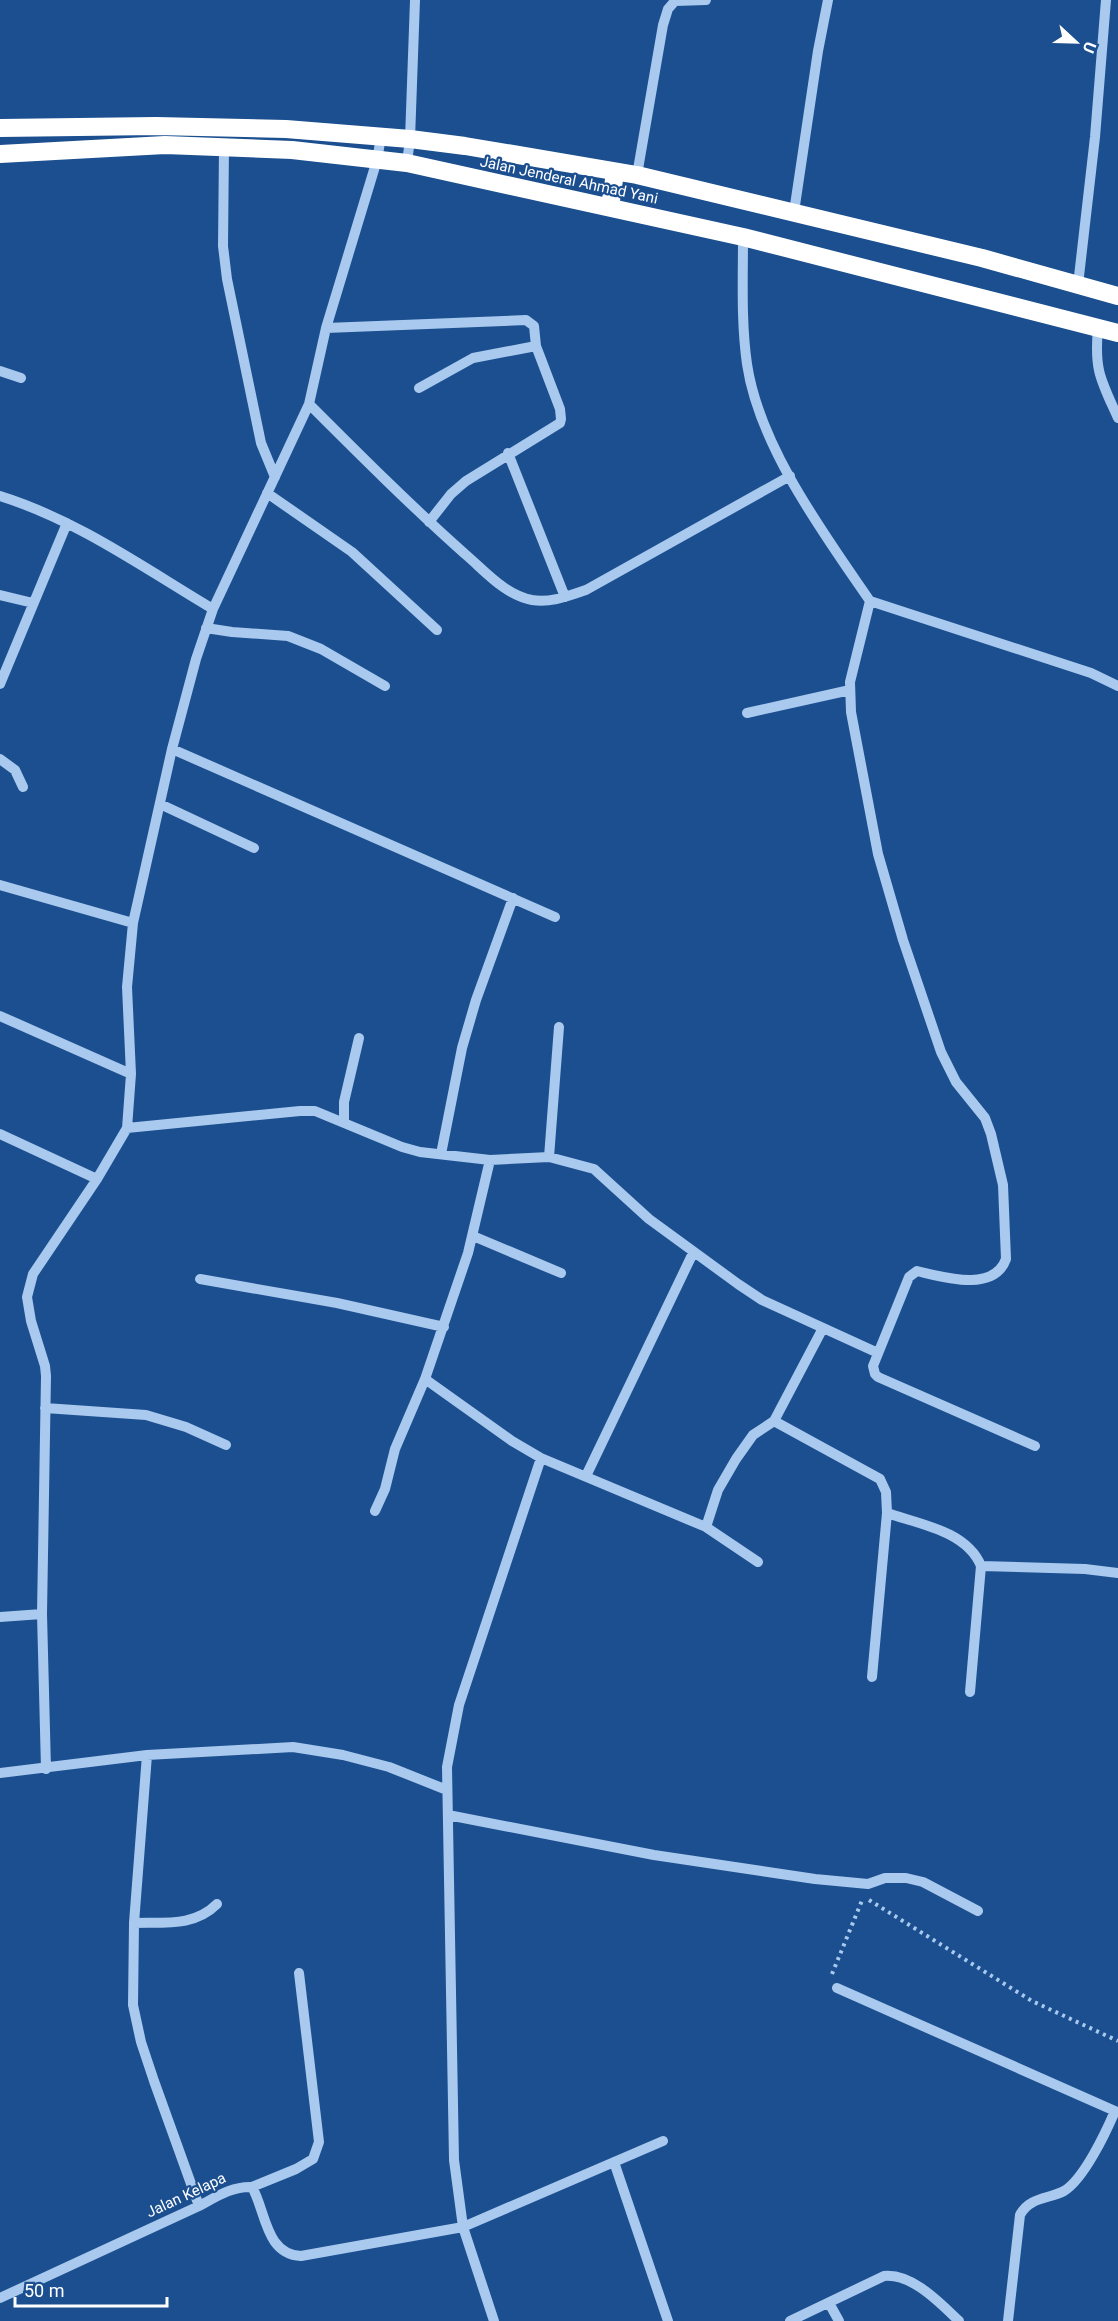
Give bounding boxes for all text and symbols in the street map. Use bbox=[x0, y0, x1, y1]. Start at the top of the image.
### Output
north arrow bbox=[1046, 12, 1106, 72]
text: U bbox=[1079, 39, 1100, 56]
street label: Jalan Jenderal Ahmad Yani bbox=[478, 152, 660, 208]
street label: Jalan Kelapa bbox=[143, 2169, 229, 2221]
scale bar bbox=[15, 2270, 166, 2308]
text: 50 m bbox=[24, 2280, 64, 2301]

